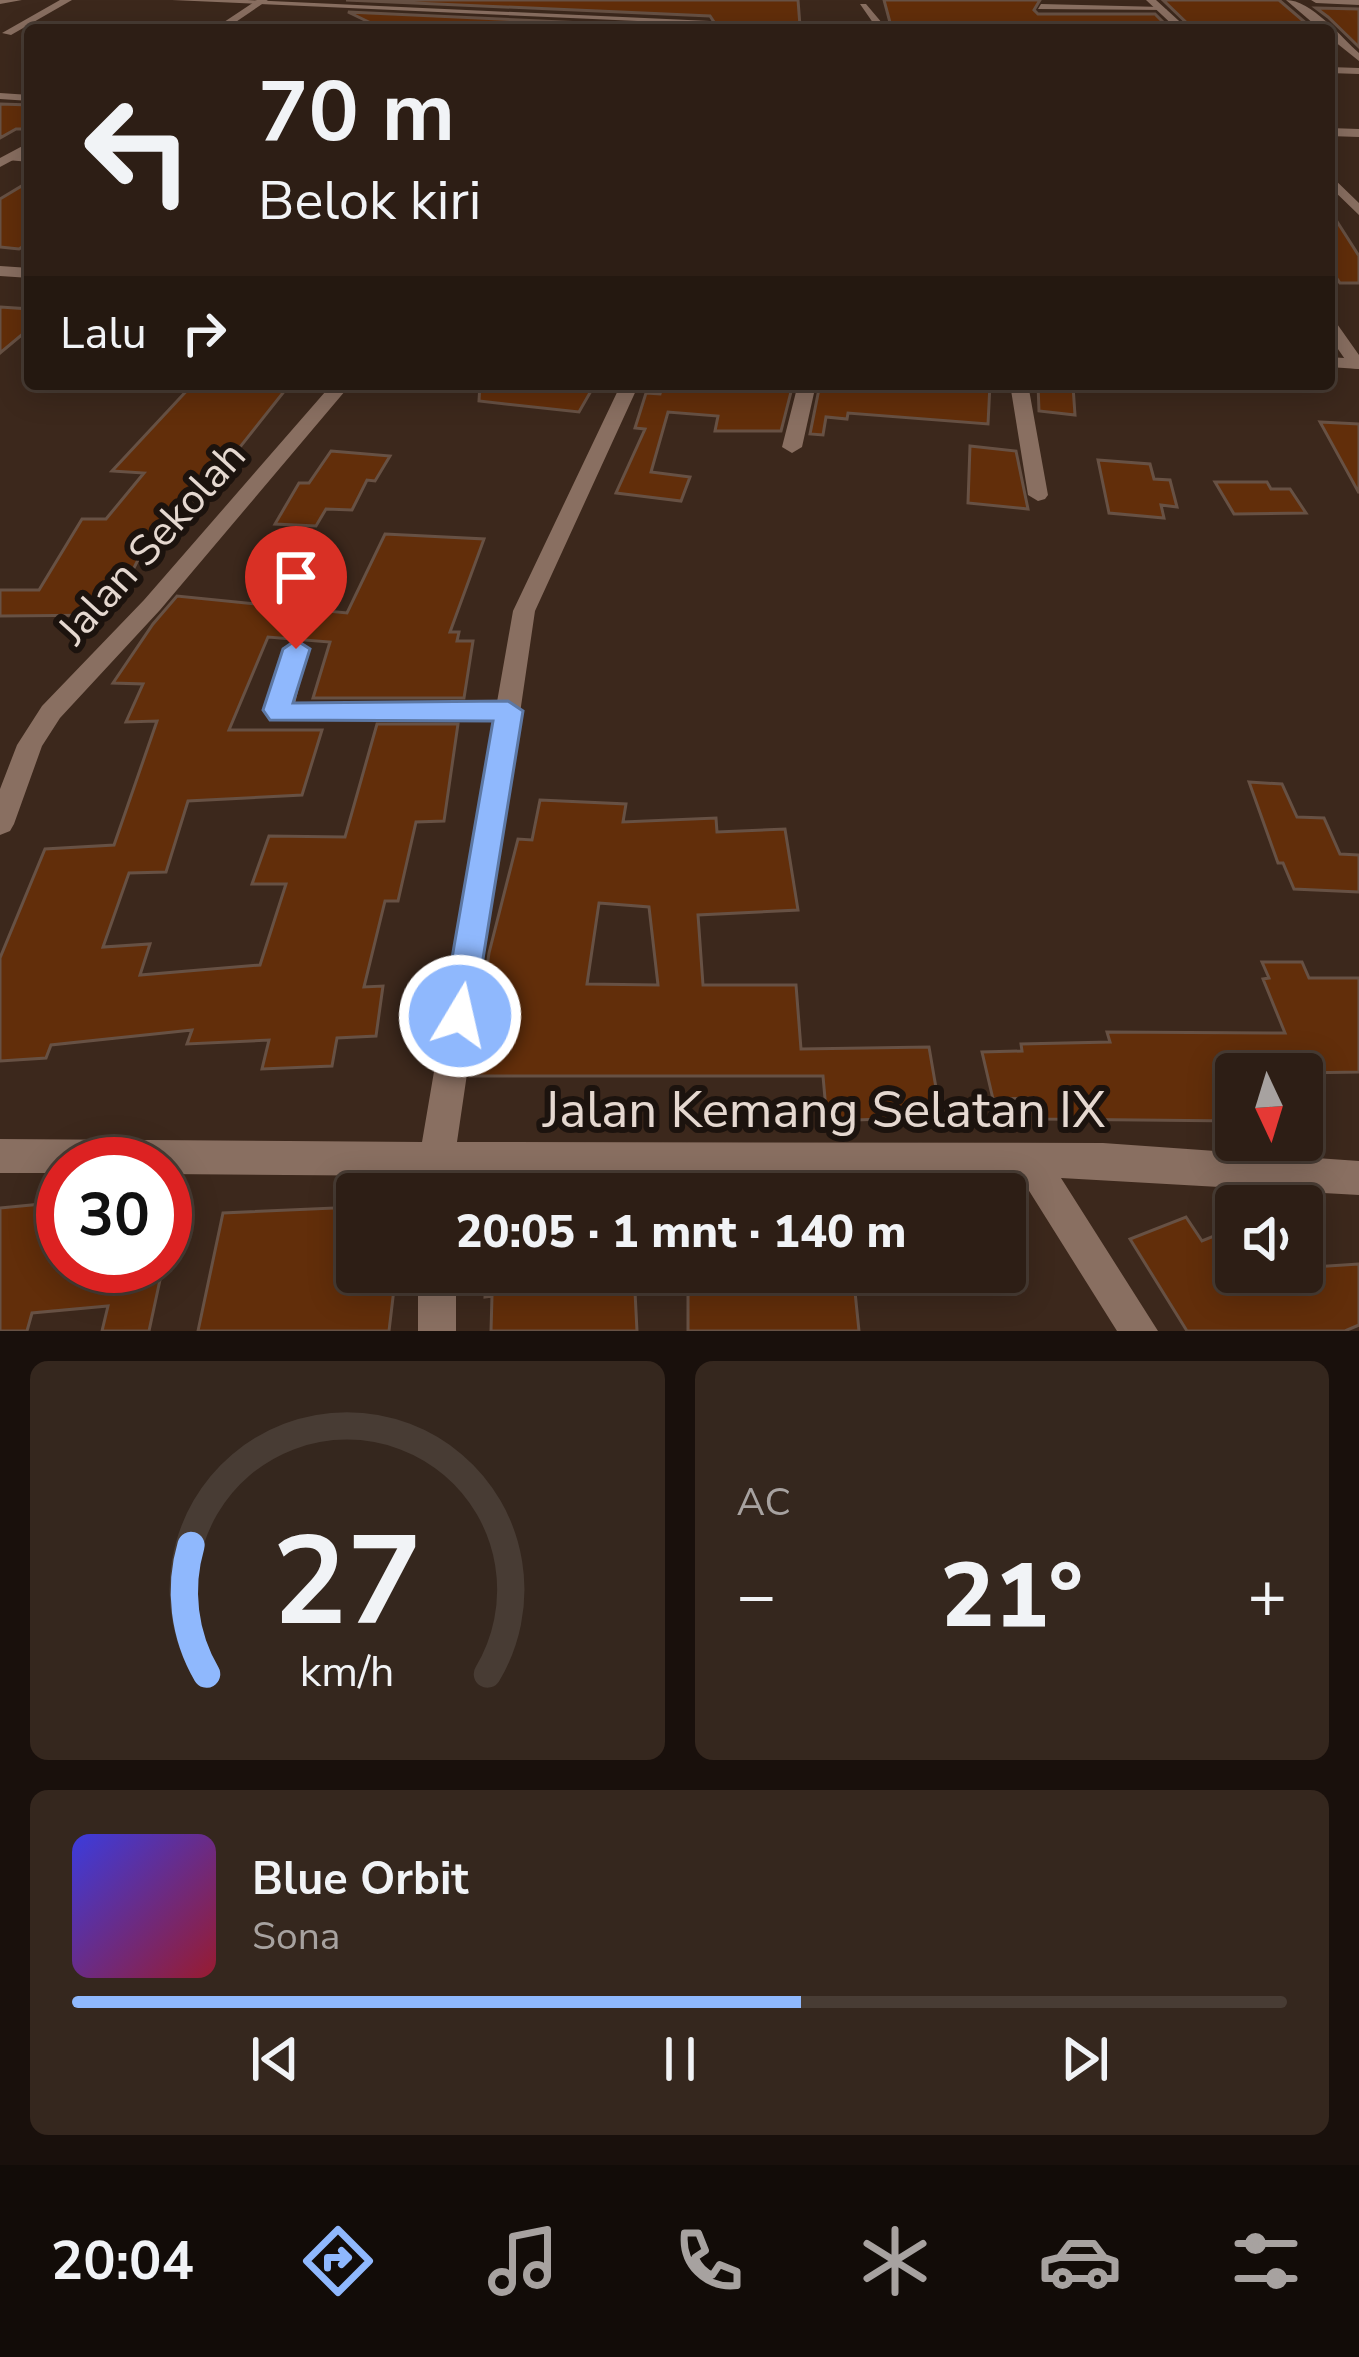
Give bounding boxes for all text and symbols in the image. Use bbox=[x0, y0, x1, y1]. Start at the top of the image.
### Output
text: 70 m bbox=[258, 55, 455, 170]
icon: left bbox=[60, 72, 216, 228]
text: Belok kiri bbox=[258, 164, 481, 238]
icon: right bbox=[171, 300, 237, 366]
text: Lalu bbox=[60, 303, 147, 364]
street label: Jalan Sekolah bbox=[45, 429, 259, 658]
pin bbox=[245, 526, 347, 649]
icon: arrive bbox=[263, 544, 329, 610]
position arrow bbox=[397, 953, 523, 1079]
north arrow bbox=[1215, 1053, 1323, 1161]
map controls bbox=[1215, 1053, 1323, 1293]
street label: Jalan Kemang Selatan IX bbox=[542, 1075, 1105, 1145]
speed limit sign: 30 bbox=[36, 1137, 192, 1293]
button: sound bbox=[1215, 1185, 1323, 1293]
text: 20:05 · 1 mnt · 140 m bbox=[455, 1202, 907, 1263]
text: AC bbox=[737, 1476, 791, 1529]
text: 27 bbox=[272, 1497, 422, 1667]
text: 21° bbox=[940, 1535, 1083, 1658]
text: − bbox=[737, 1551, 776, 1641]
text: + bbox=[1247, 1551, 1287, 1641]
text: km/h bbox=[300, 1642, 395, 1700]
text: Blue Orbit bbox=[252, 1849, 469, 1910]
text: Sona bbox=[252, 1910, 341, 1963]
icon: previous bbox=[242, 2026, 308, 2092]
icon: pause bbox=[647, 2026, 713, 2092]
icon: next bbox=[1052, 2026, 1118, 2092]
icon: directions bbox=[296, 2219, 380, 2303]
icon: music bbox=[481, 2219, 565, 2303]
icon: phone bbox=[667, 2219, 751, 2303]
icon: climate bbox=[853, 2219, 937, 2303]
icon: car bbox=[1038, 2219, 1122, 2303]
icon: filters bbox=[1224, 2219, 1308, 2303]
text: 20:04 bbox=[51, 2224, 194, 2298]

